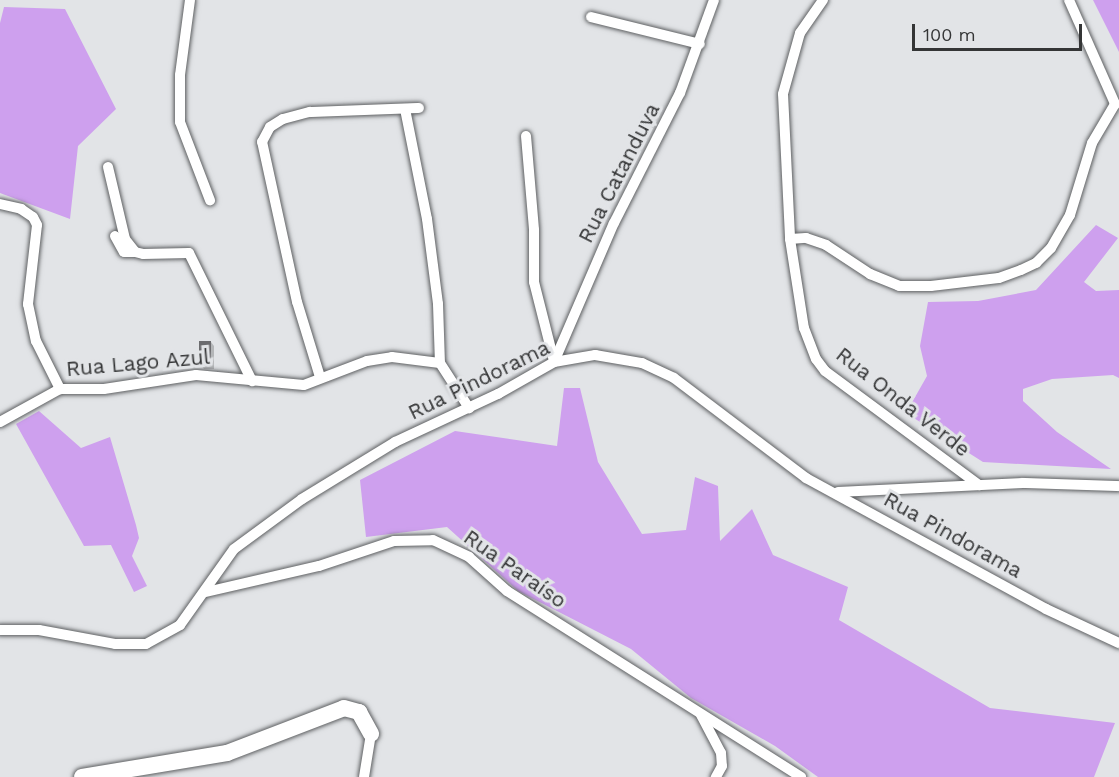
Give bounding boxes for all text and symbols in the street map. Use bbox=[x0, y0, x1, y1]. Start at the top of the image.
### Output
scale bar bbox=[915, 12, 1084, 50]
text: 100 m bbox=[923, 24, 976, 45]
street label: Rua Catanduva bbox=[573, 99, 665, 247]
street label: Rua Pindorama bbox=[404, 335, 554, 425]
street label: Rua Onda Verde bbox=[830, 341, 976, 463]
street label: Rua Lago Azul bbox=[64, 344, 212, 382]
street label: Rua Pindorama bbox=[879, 486, 1027, 584]
street label: Rua Paraíso bbox=[459, 524, 571, 614]

